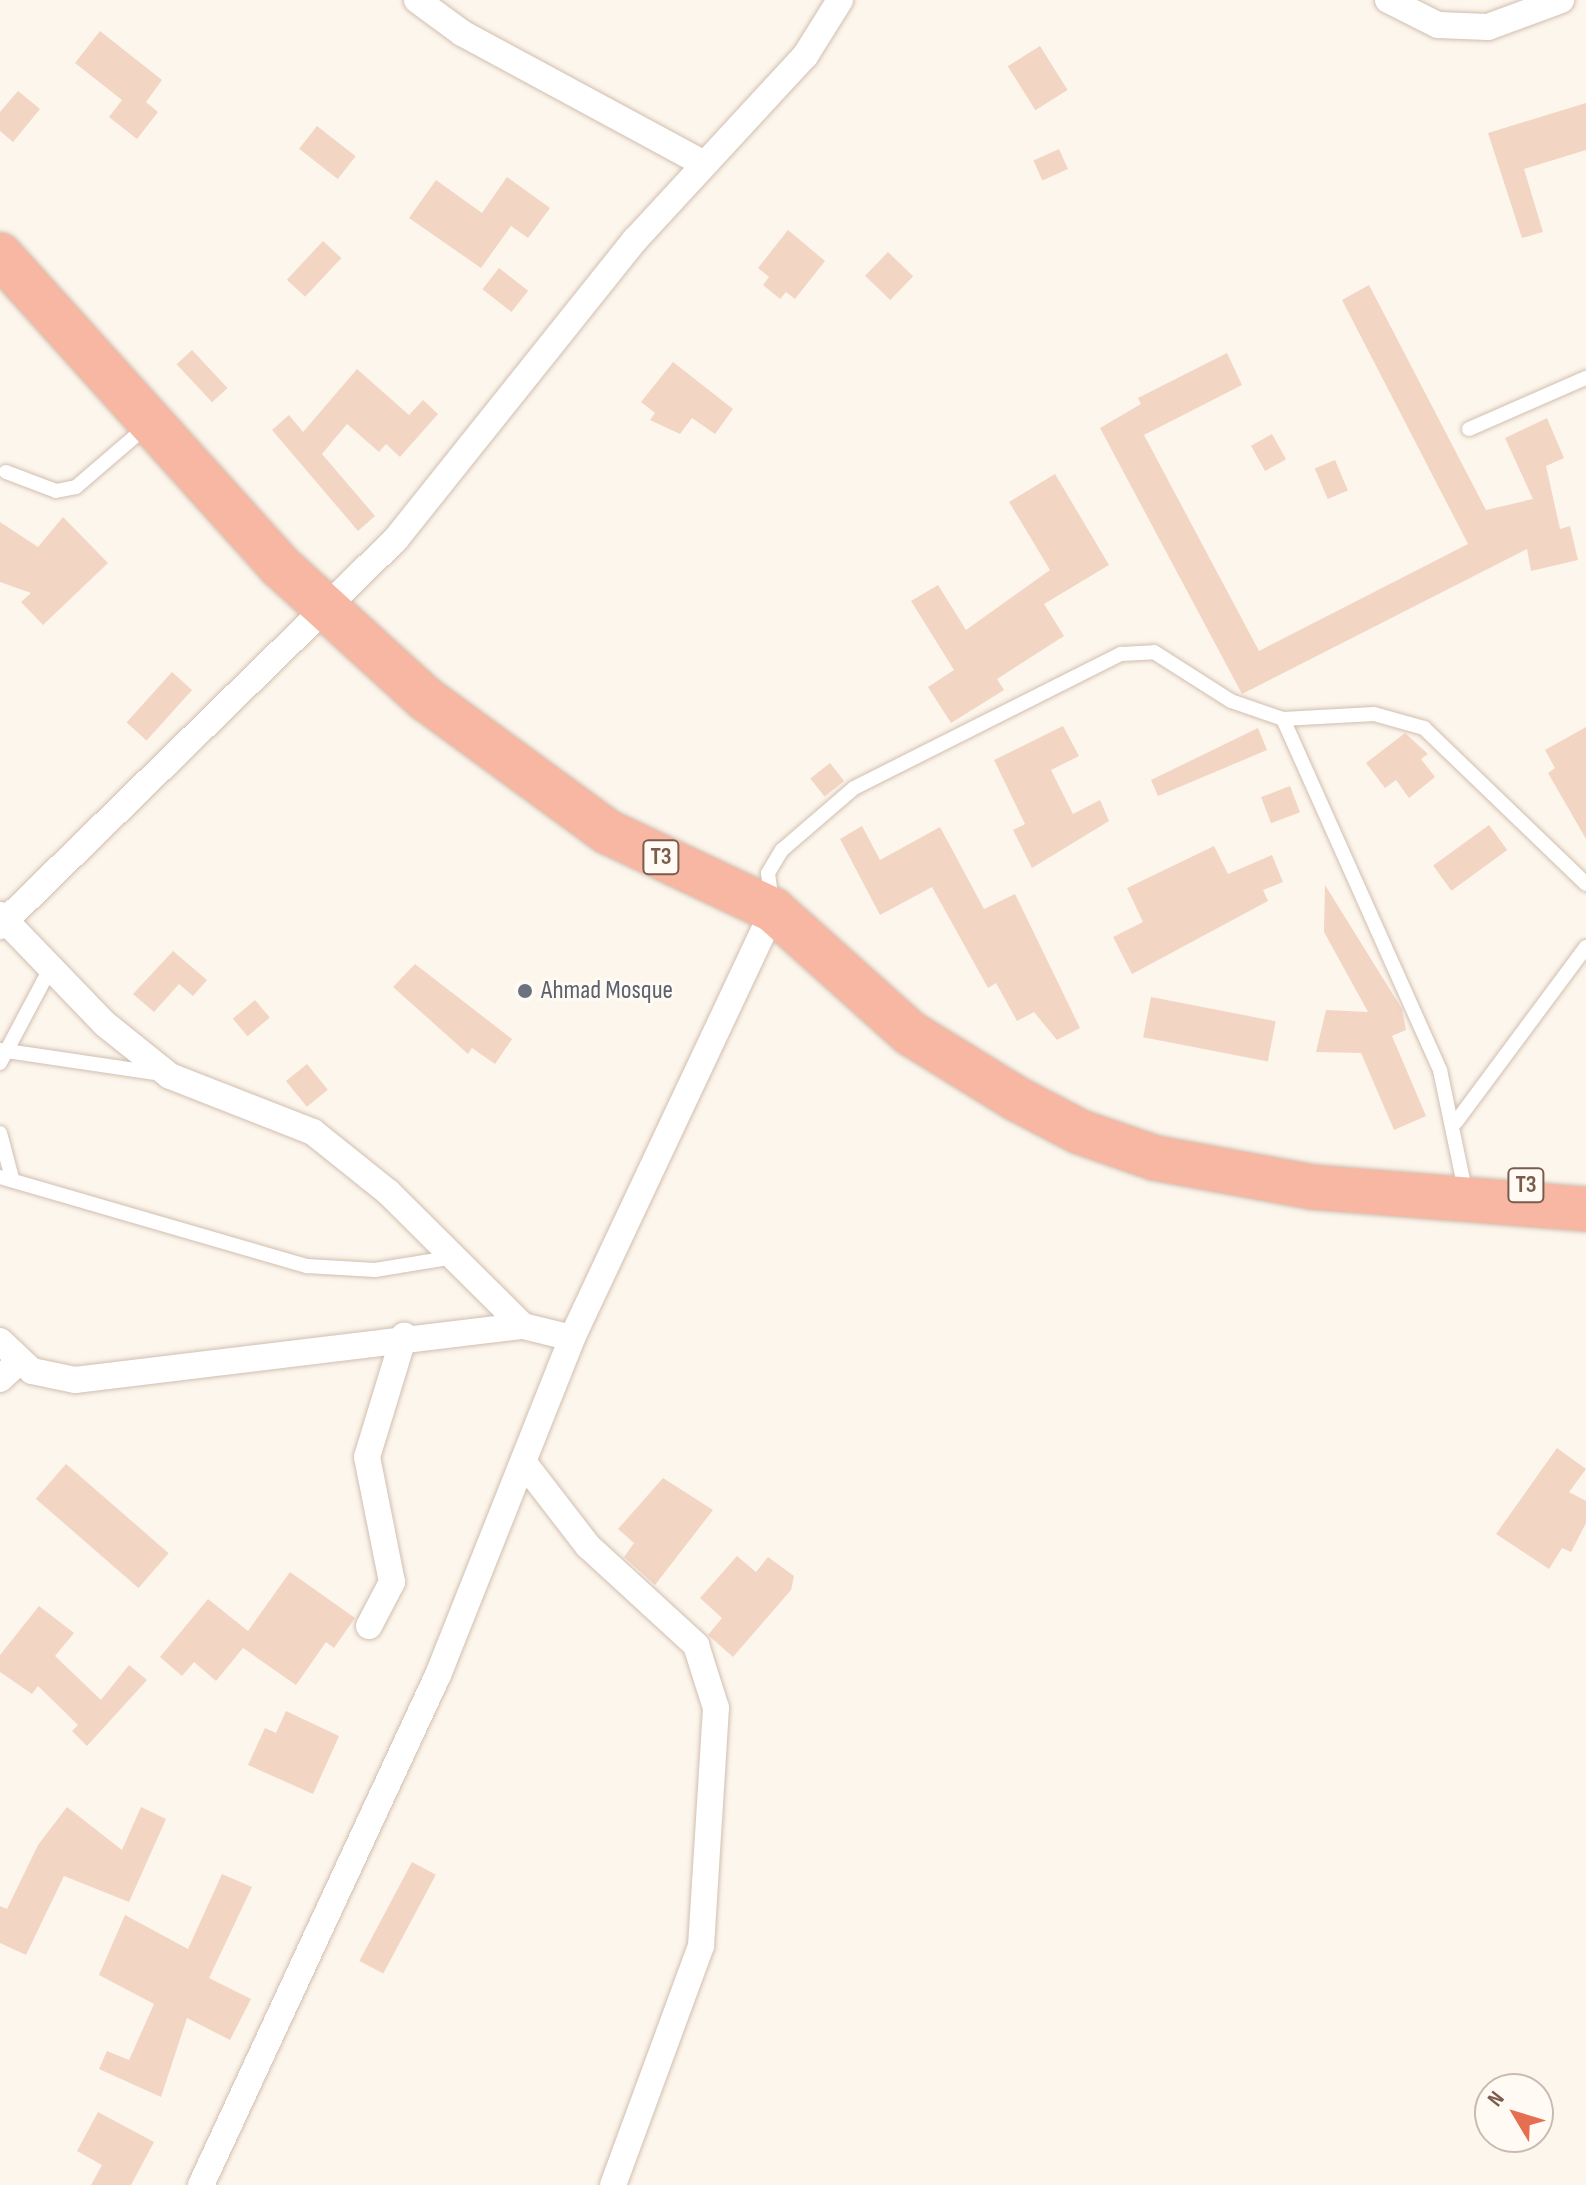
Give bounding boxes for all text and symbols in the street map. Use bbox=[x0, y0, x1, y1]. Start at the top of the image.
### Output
road number: T3 bbox=[641, 837, 681, 877]
place label: Ahmad Mosque bbox=[541, 975, 673, 1007]
marker: Ahmad Mosque bbox=[516, 982, 534, 1000]
road number: T3 bbox=[1506, 1165, 1546, 1205]
north arrow bbox=[1474, 2073, 1554, 2153]
text: N bbox=[1482, 2086, 1511, 2112]

